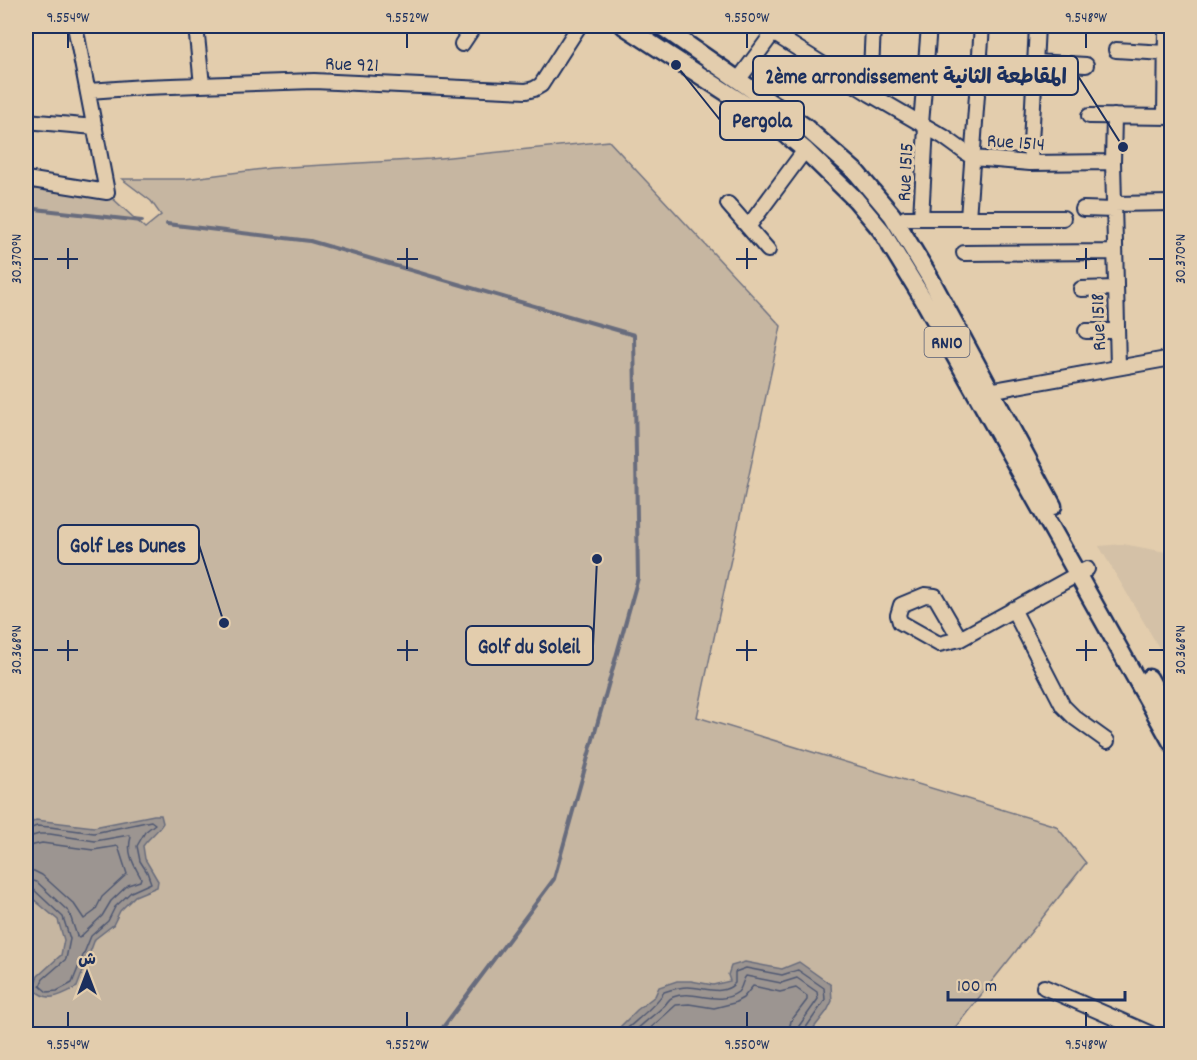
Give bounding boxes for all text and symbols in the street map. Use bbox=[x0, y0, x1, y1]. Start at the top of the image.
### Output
text: 9.554°W bbox=[47, 8, 90, 30]
text: 9.552°W bbox=[385, 8, 429, 30]
text: 9.550°W bbox=[725, 8, 770, 30]
text: 9.548°W bbox=[1065, 8, 1107, 30]
street label: Rue 921 bbox=[324, 51, 379, 81]
callout: 2ème arrondissement المقاطعة الثانية bbox=[753, 56, 1078, 95]
text: 2ème arrondissement المقاطعة الثانية bbox=[765, 64, 1067, 94]
callout: Pergola bbox=[720, 101, 804, 140]
text: Pergola bbox=[732, 108, 793, 138]
street label: Rue 1514 bbox=[986, 128, 1046, 160]
street label: Rue 1515 bbox=[891, 142, 923, 202]
text: 30.370°N bbox=[7, 234, 29, 284]
text: 30.370°N bbox=[1171, 234, 1193, 284]
street label: Rue 1518 bbox=[1085, 293, 1115, 351]
road number: RN10 bbox=[924, 327, 970, 357]
callout: Golf Les Dunes bbox=[58, 525, 199, 564]
text: Golf Les Dunes bbox=[70, 533, 186, 563]
text: 30.368°N bbox=[7, 625, 29, 675]
text: 30.368°N bbox=[1171, 625, 1193, 675]
callout: Golf du Soleil bbox=[466, 626, 593, 665]
text: Golf du Soleil bbox=[478, 634, 581, 664]
north arrow bbox=[57, 943, 117, 1003]
text: ش bbox=[78, 949, 96, 972]
scale bar bbox=[948, 964, 1125, 1002]
text: 100 m bbox=[957, 975, 997, 1000]
text: 9.554°W bbox=[47, 1035, 90, 1057]
text: 9.552°W bbox=[385, 1035, 429, 1057]
text: 9.550°W bbox=[725, 1035, 770, 1057]
text: 9.548°W bbox=[1065, 1035, 1107, 1057]

